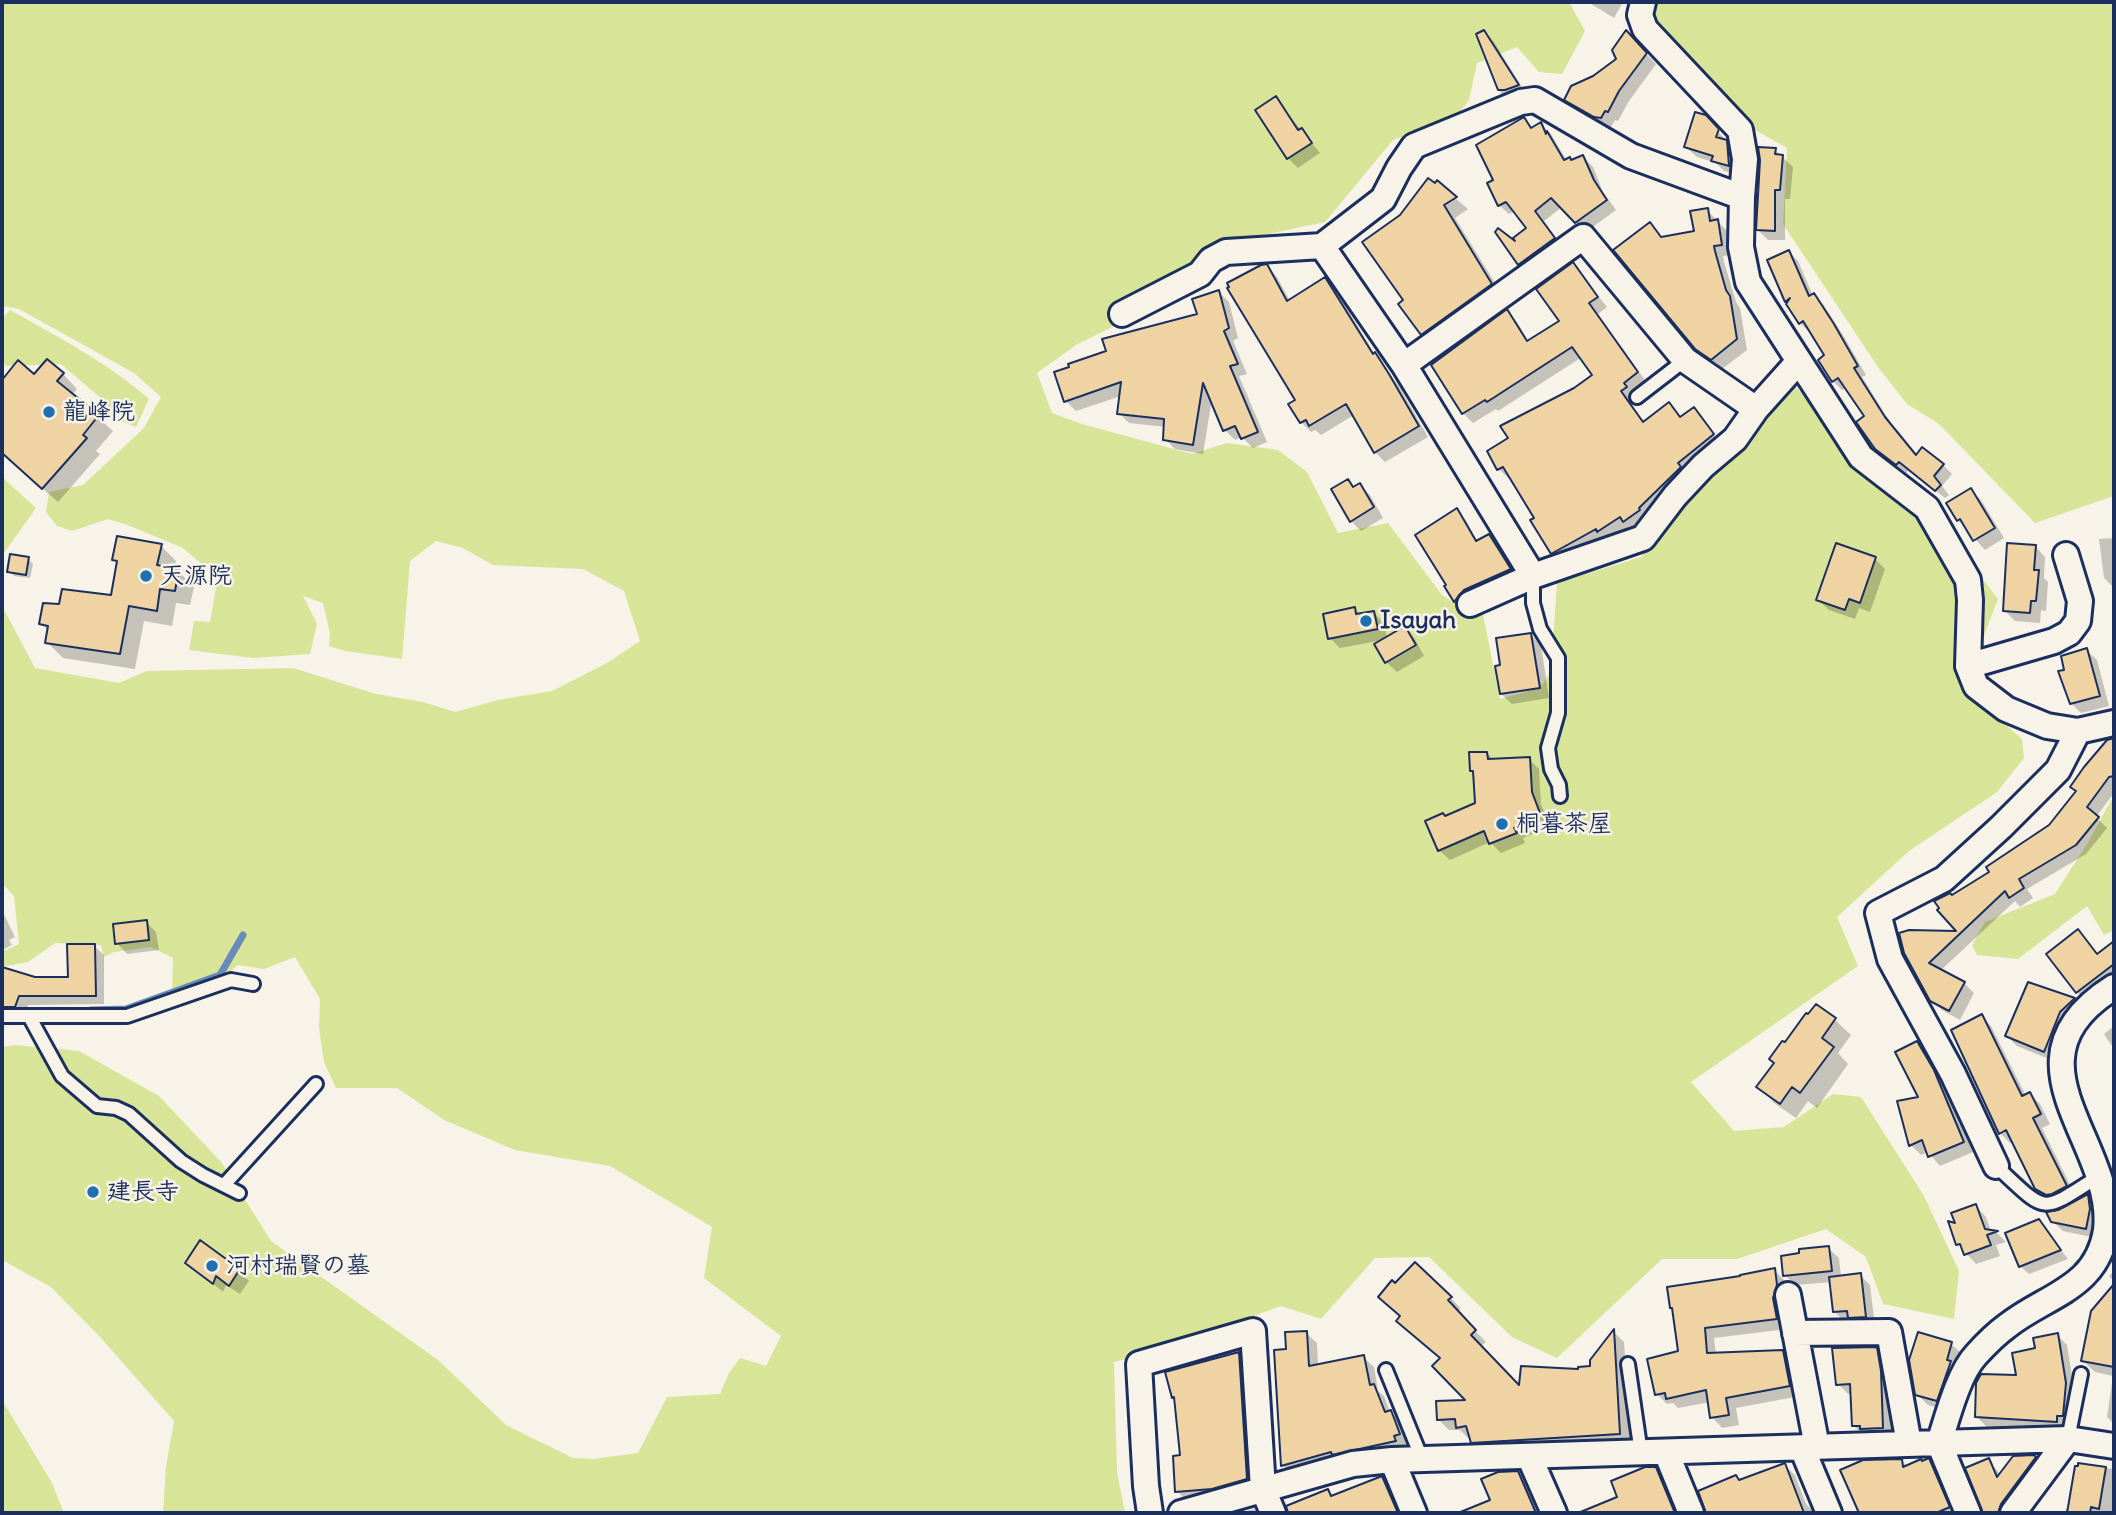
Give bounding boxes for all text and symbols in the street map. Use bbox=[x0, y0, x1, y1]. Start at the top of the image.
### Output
place label: 龍峰院 bbox=[63, 398, 135, 426]
marker: 龍峰院 bbox=[41, 404, 57, 420]
place label: 天源院 bbox=[160, 562, 232, 590]
marker: 天源院 bbox=[138, 568, 154, 584]
place label: Isayah bbox=[1380, 607, 1456, 635]
marker: Isayah bbox=[1358, 613, 1374, 629]
place label: 桐暮茶屋 bbox=[1516, 810, 1612, 838]
marker: 桐暮茶屋 bbox=[1494, 816, 1510, 832]
place label: 建長寺 bbox=[107, 1178, 179, 1206]
marker: 建長寺 bbox=[85, 1184, 101, 1200]
place label: 河村瑞賢の墓 bbox=[226, 1252, 370, 1280]
marker: 河村瑞賢の墓 bbox=[204, 1258, 220, 1274]

